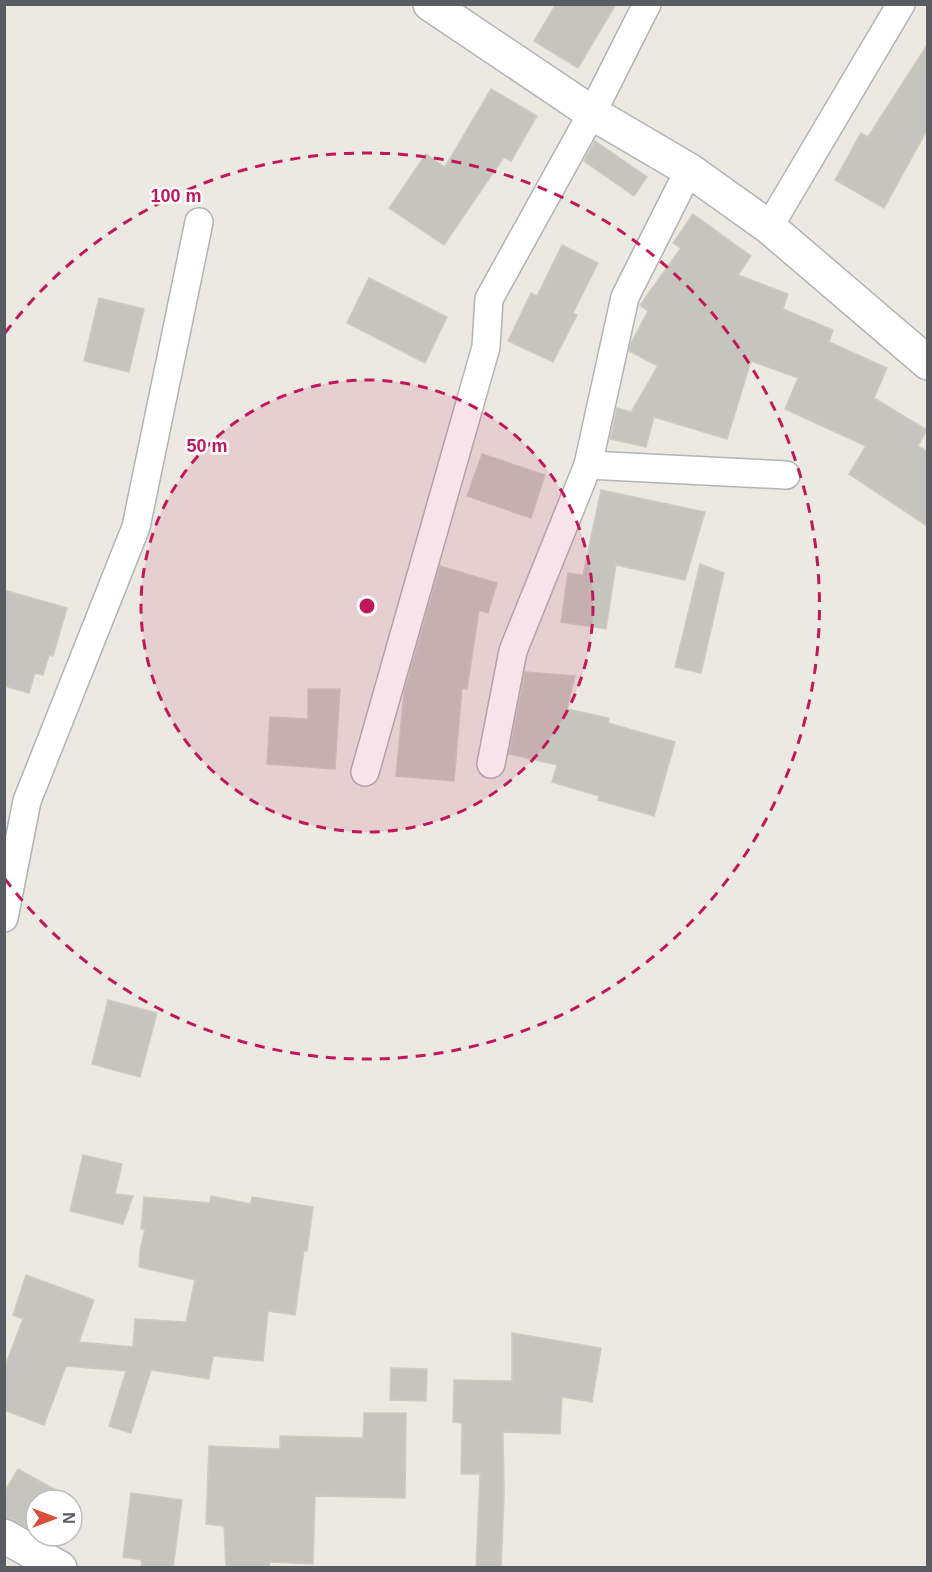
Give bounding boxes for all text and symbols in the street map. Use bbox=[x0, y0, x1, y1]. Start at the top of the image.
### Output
text: 100 m bbox=[150, 186, 202, 206]
text: 50 m bbox=[186, 436, 228, 456]
centre of rings bbox=[357, 596, 377, 616]
north arrow bbox=[24, 1488, 84, 1548]
text: N bbox=[60, 1512, 77, 1524]

